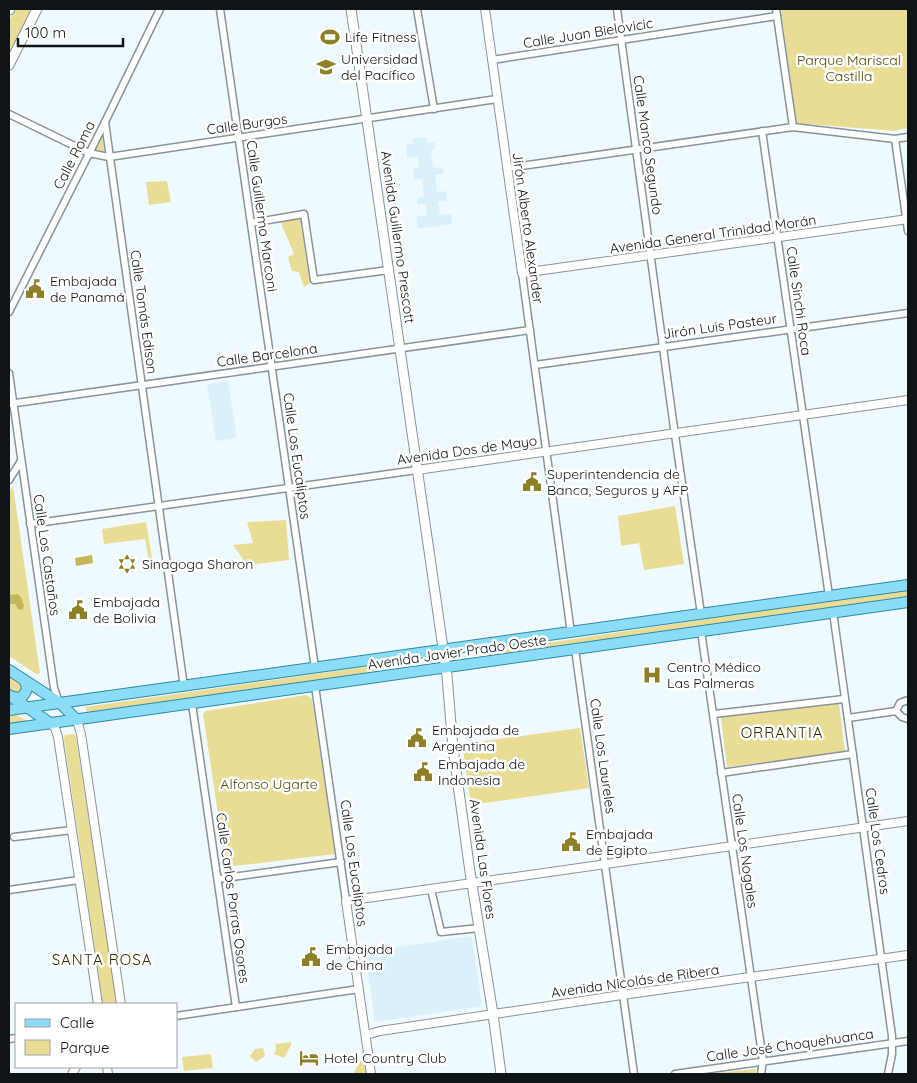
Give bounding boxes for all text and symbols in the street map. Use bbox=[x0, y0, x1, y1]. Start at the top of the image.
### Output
street label: Calle Juan Bielovicic bbox=[522, 14, 654, 52]
scale bar bbox=[18, 15, 122, 47]
text: 100 m bbox=[25, 23, 66, 42]
sports icon: Life Fitness bbox=[319, 26, 341, 48]
place label: Life Fitness bbox=[345, 28, 417, 46]
place label: Universidad del Pacífico bbox=[341, 50, 418, 84]
park label: Parque Mariscal Castilla bbox=[797, 51, 901, 85]
school or university icon: Universidad del Pacífico bbox=[315, 56, 337, 78]
street label: Calle Manco Segundo bbox=[629, 74, 667, 216]
street label: Calle Burgos bbox=[205, 109, 289, 139]
street label: Calle Roma bbox=[49, 118, 99, 192]
street label: Calle Guillermo Marconi bbox=[242, 139, 282, 293]
street label: Avenida Guillermo Prescott bbox=[377, 149, 419, 325]
street label: Jirón Alberto Alexander bbox=[508, 151, 548, 306]
street label: Avenida General Trinidad Morán bbox=[609, 211, 817, 257]
street label: Calle Sinchi Roca bbox=[782, 245, 816, 357]
street label: Calle Tomás Edison bbox=[126, 249, 162, 375]
place label: Embajada de Panamá bbox=[50, 272, 125, 306]
public building icon: Embajada de Panamá bbox=[24, 278, 46, 300]
street label: Jirón Luis Pasteur bbox=[662, 309, 779, 343]
street label: Calle Barcelona bbox=[215, 339, 319, 371]
street label: Calle Los Eucaliptos bbox=[279, 391, 315, 521]
street label: Avenida Dos de Mayo bbox=[396, 431, 538, 469]
place label: Superintendencia de Banca, Seguros y AFP bbox=[547, 465, 688, 499]
public building icon: Superintendencia de Banca, Seguros y AFP bbox=[521, 471, 543, 493]
street label: Calle Los Castaños bbox=[30, 493, 64, 617]
synagogue icon: Sinagoga Sharon bbox=[116, 553, 138, 575]
place label: Sinagoga Sharon bbox=[142, 555, 253, 573]
place label: Embajada de Bolivia bbox=[93, 593, 160, 627]
public building icon: Embajada de Bolivia bbox=[67, 599, 89, 621]
street label: Avenida Javier Prado Oeste bbox=[366, 631, 548, 673]
place label: Centro Médico Las Palmeras bbox=[667, 658, 761, 692]
hospital icon: Centro Médico Las Palmeras bbox=[641, 664, 663, 686]
street label: Calle Los Laureles bbox=[586, 697, 620, 815]
place label: Embajada de Argentina bbox=[432, 721, 519, 755]
district label: ORRANTIA bbox=[741, 723, 823, 742]
public building icon: Embajada de Argentina bbox=[406, 727, 428, 749]
place label: Embajada de Indonesia bbox=[438, 755, 525, 789]
public building icon: Embajada de Indonesia bbox=[412, 761, 434, 783]
park label: Alfonso Ugarte bbox=[220, 775, 318, 793]
street label: Calle Los Cedros bbox=[862, 786, 894, 896]
street label: Calle Los Nogales bbox=[728, 793, 762, 909]
street label: Calle Los Eucaliptos bbox=[336, 798, 372, 928]
street label: Avenida Las Flores bbox=[466, 798, 500, 920]
street label: Calle Carlos Porras Osores bbox=[212, 812, 254, 984]
place label: Embajada de Egipto bbox=[586, 825, 653, 859]
public building icon: Embajada de Egipto bbox=[560, 831, 582, 853]
place label: Embajada de China bbox=[326, 940, 393, 974]
public building icon: Embajada de China bbox=[300, 946, 322, 968]
district label: SANTA ROSA bbox=[52, 950, 152, 969]
street label: Avenida Nicolás de Ribera bbox=[550, 960, 720, 1002]
legend bbox=[15, 1003, 178, 1068]
text: Calle bbox=[60, 1013, 94, 1032]
street label: Calle José Choquehuanca bbox=[705, 1024, 875, 1066]
text: Parque bbox=[60, 1038, 110, 1057]
hotel icon: Hotel Country Club bbox=[298, 1047, 320, 1069]
place label: Hotel Country Club bbox=[324, 1049, 446, 1067]

